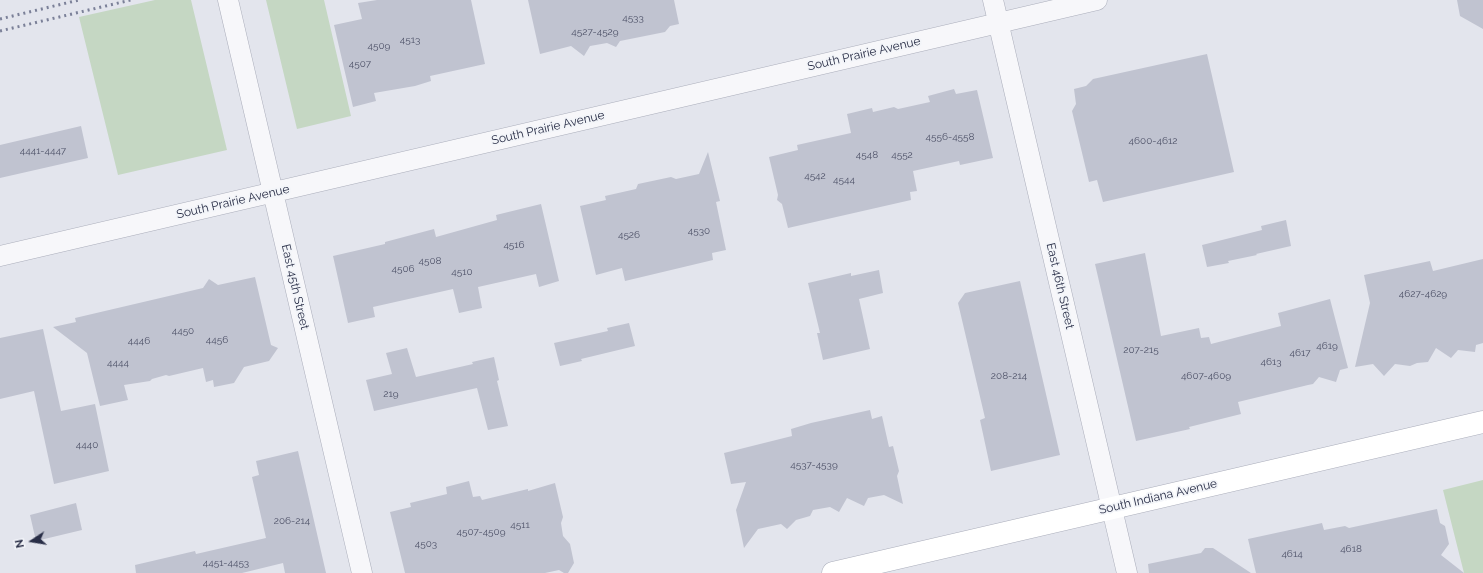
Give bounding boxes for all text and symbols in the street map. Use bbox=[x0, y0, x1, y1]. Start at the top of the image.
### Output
house number: 4533 bbox=[622, 12, 644, 24]
house number: 4527-4529 bbox=[571, 26, 619, 38]
house number: 4513 bbox=[400, 34, 420, 46]
street label: South Prairie Avenue bbox=[806, 34, 922, 74]
house number: 4509 bbox=[368, 40, 390, 52]
house number: 4507 bbox=[349, 58, 371, 70]
street label: South Prairie Avenue bbox=[490, 108, 606, 148]
house number: 4556-4558 bbox=[926, 131, 974, 143]
house number: 4600-4612 bbox=[1129, 135, 1177, 147]
house number: 4441-4447 bbox=[20, 145, 66, 157]
house number: 4548 bbox=[856, 149, 878, 161]
house number: 4552 bbox=[891, 149, 913, 161]
house number: 4542 bbox=[804, 170, 826, 182]
house number: 4544 bbox=[833, 174, 855, 186]
street label: South Prairie Avenue bbox=[175, 182, 291, 222]
house number: 4530 bbox=[688, 225, 710, 237]
house number: 4526 bbox=[618, 229, 640, 241]
house number: 4516 bbox=[503, 239, 525, 251]
street label: East 46th Street bbox=[1043, 242, 1077, 330]
street label: East 45th Street bbox=[278, 243, 312, 331]
house number: 4508 bbox=[419, 255, 441, 267]
house number: 4506 bbox=[391, 263, 415, 275]
house number: 4510 bbox=[451, 266, 473, 278]
house number: 4627-4629 bbox=[1399, 288, 1447, 300]
house number: 4450 bbox=[172, 325, 194, 337]
house number: 4456 bbox=[206, 334, 228, 346]
house number: 4446 bbox=[128, 335, 150, 347]
house number: 4619 bbox=[1316, 340, 1338, 352]
house number: 207-215 bbox=[1123, 344, 1159, 356]
house number: 4617 bbox=[1289, 347, 1311, 359]
house number: 4613 bbox=[1260, 356, 1282, 368]
house number: 4444 bbox=[107, 357, 129, 369]
house number: 208-214 bbox=[991, 370, 1027, 382]
house number: 4607-4609 bbox=[1181, 370, 1231, 382]
house number: 219 bbox=[383, 388, 399, 400]
house number: 4440 bbox=[76, 439, 98, 451]
house number: 4537-4539 bbox=[790, 459, 838, 471]
street label: South Indiana Avenue bbox=[1097, 476, 1219, 518]
house number: 206-214 bbox=[274, 515, 310, 527]
house number: 4511 bbox=[510, 519, 530, 531]
north arrow bbox=[12, 521, 52, 561]
house number: 4507-4509 bbox=[456, 526, 506, 538]
text: N bbox=[13, 538, 27, 549]
house number: 4503 bbox=[415, 538, 437, 550]
house number: 4618 bbox=[1340, 543, 1362, 555]
house number: 4614 bbox=[1281, 548, 1303, 560]
house number: 4451-4453 bbox=[203, 557, 249, 569]

